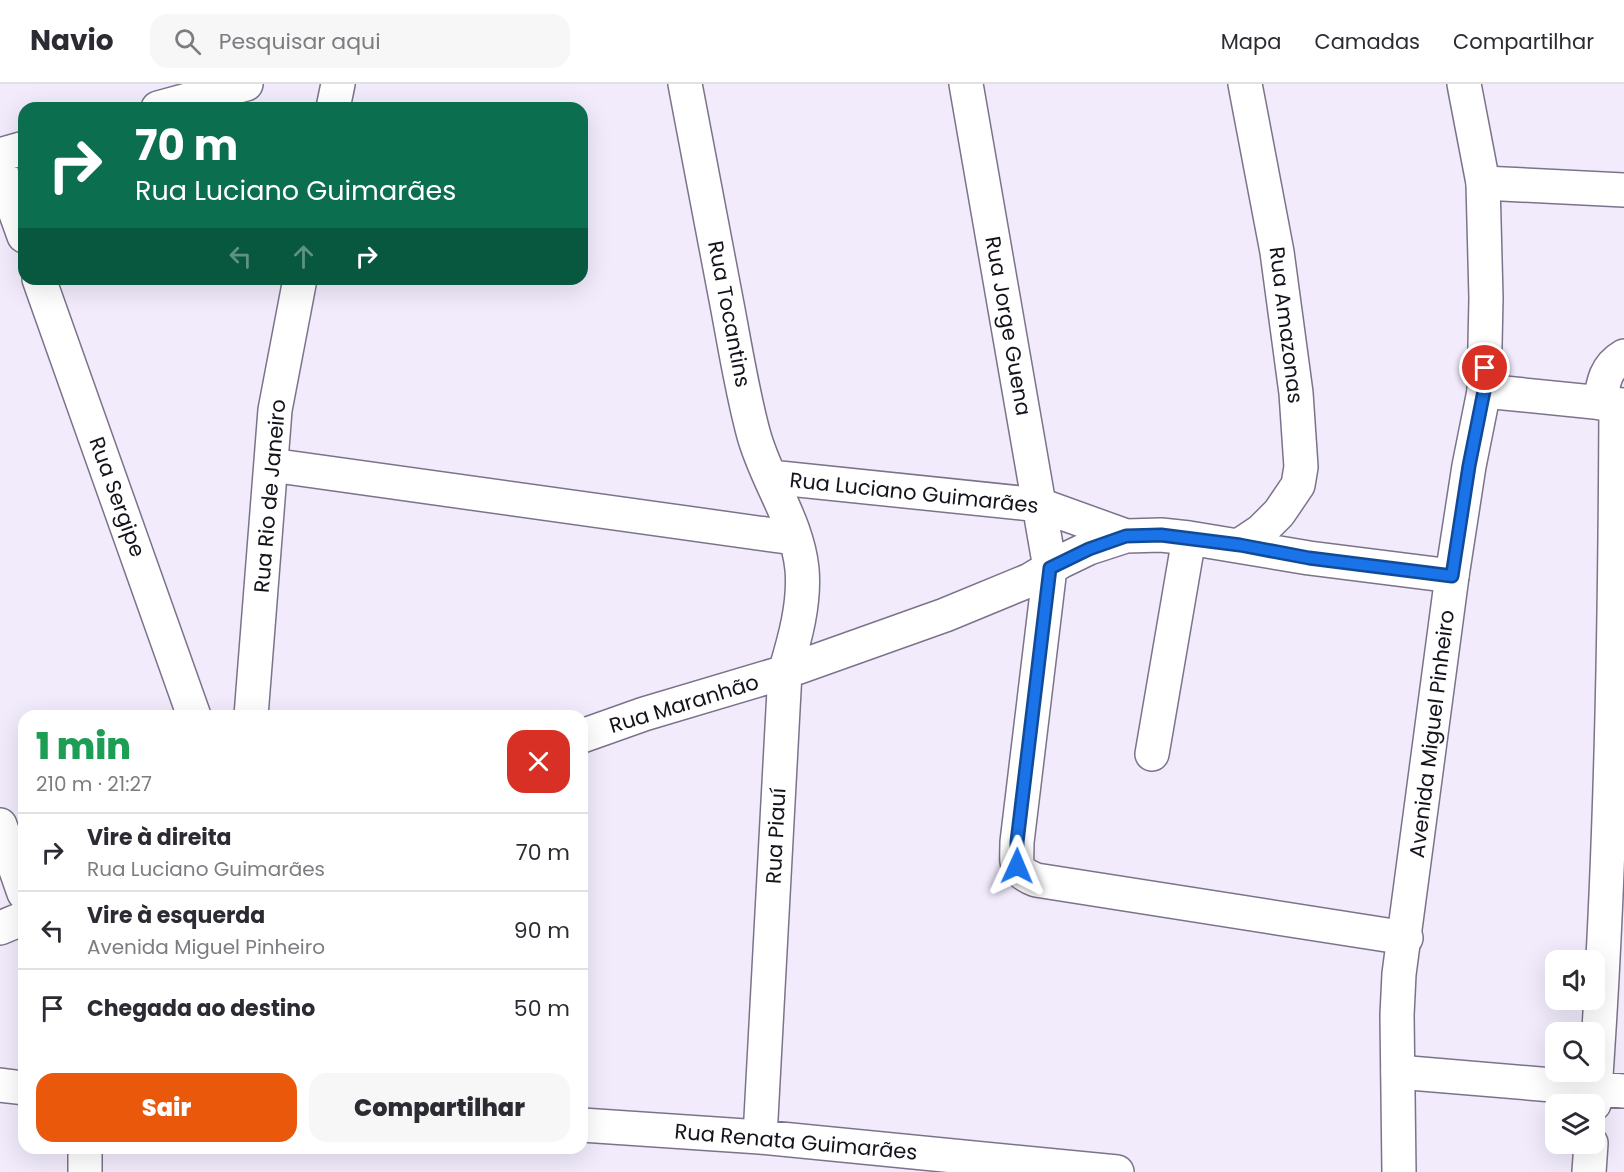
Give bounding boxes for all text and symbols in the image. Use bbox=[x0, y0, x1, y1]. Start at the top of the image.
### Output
search box bbox=[150, 14, 570, 68]
text: Navio bbox=[30, 21, 114, 60]
icon: search bbox=[171, 25, 204, 58]
text: Pesquisar aqui bbox=[219, 26, 381, 57]
text: Mapa bbox=[1221, 27, 1281, 56]
text: Camadas bbox=[1314, 27, 1420, 56]
text: Compartilhar bbox=[1453, 27, 1594, 56]
text: 70 m bbox=[135, 116, 238, 175]
icon: right bbox=[36, 126, 114, 204]
text: Rua Luciano Guimarães bbox=[135, 172, 456, 209]
street label: Rua Jorge Guena bbox=[978, 234, 1039, 418]
street label: Rua Tocantins bbox=[701, 238, 758, 390]
icon: left bbox=[224, 240, 257, 273]
icon: ahead bbox=[287, 240, 320, 273]
icon: right bbox=[350, 240, 383, 273]
street label: Rua Amazonas bbox=[1263, 245, 1310, 405]
pin bbox=[1459, 342, 1510, 393]
icon: arrive bbox=[1468, 351, 1501, 384]
street label: Rua Rio de Janeiro bbox=[247, 398, 292, 594]
street label: Rua Sergipe bbox=[82, 433, 153, 561]
street label: Rua Luciano Guimarães bbox=[788, 465, 1040, 520]
street label: Avenida Miguel Pinheiro bbox=[1402, 608, 1461, 860]
street label: Rua Maranhão bbox=[606, 667, 762, 740]
text: 1 min bbox=[36, 721, 131, 772]
button: close bbox=[507, 730, 570, 793]
text: 210 m · 21:27 bbox=[36, 770, 152, 798]
street label: Rua Piauí bbox=[759, 787, 792, 885]
text: Vire à direita bbox=[87, 822, 232, 853]
position arrow bbox=[985, 834, 1049, 898]
icon: right bbox=[36, 836, 69, 869]
text: 70 m bbox=[516, 837, 570, 868]
text: Rua Luciano Guimarães bbox=[87, 855, 325, 883]
text: Vire à esquerda bbox=[87, 900, 265, 931]
icon: left bbox=[36, 914, 69, 947]
text: 90 m bbox=[514, 915, 570, 946]
text: Avenida Miguel Pinheiro bbox=[87, 933, 325, 961]
map controls bbox=[1545, 950, 1605, 1154]
button: sound bbox=[1545, 950, 1605, 1010]
icon: arrive bbox=[36, 992, 69, 1025]
text: Chegada ao destino bbox=[87, 993, 315, 1024]
text: 50 m bbox=[514, 993, 570, 1024]
button: search bbox=[1545, 1022, 1605, 1082]
button: Sair bbox=[36, 1073, 297, 1142]
button: Compartilhar bbox=[309, 1073, 570, 1142]
button: layers bbox=[1545, 1094, 1605, 1154]
street label: Rua Renata Guimarães bbox=[673, 1116, 919, 1167]

